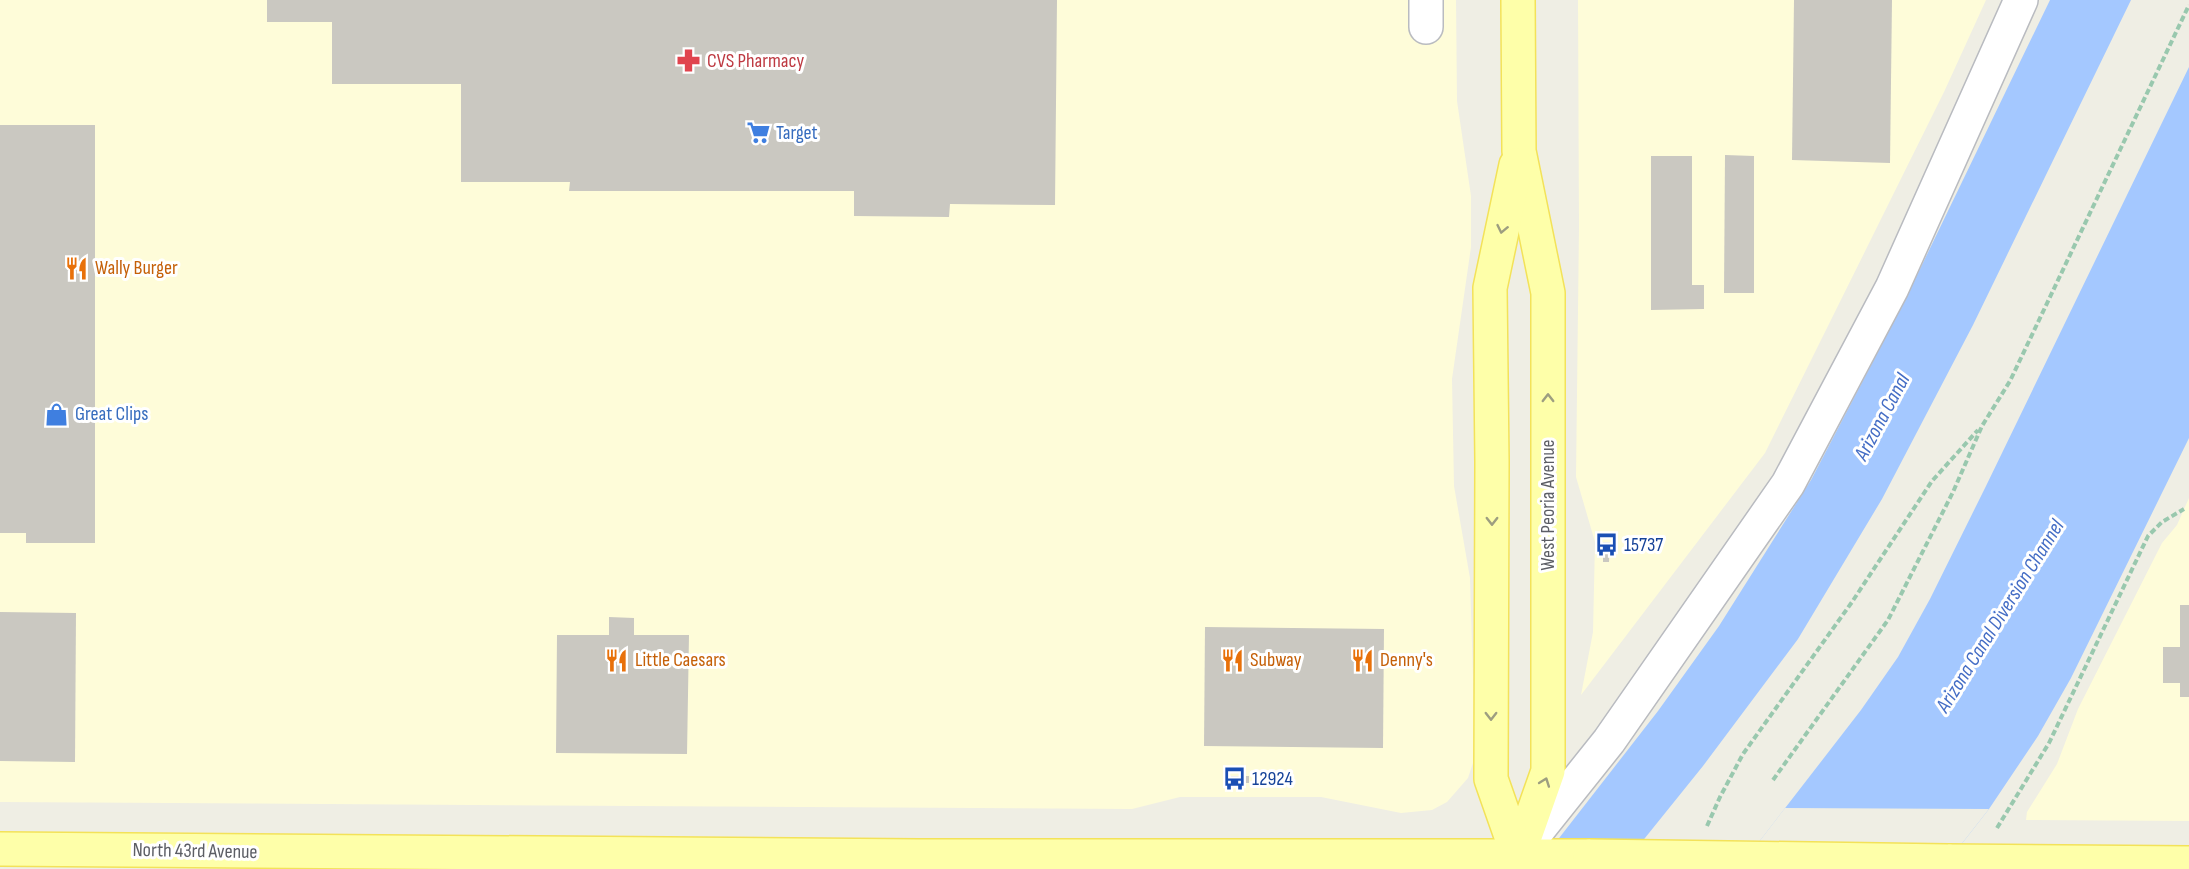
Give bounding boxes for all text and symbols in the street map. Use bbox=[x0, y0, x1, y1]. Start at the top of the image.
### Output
pharmacy icon: CVS Pharmacy bbox=[676, 48, 702, 74]
place label: CVS Pharmacy bbox=[707, 49, 804, 73]
supermarket icon: Target bbox=[745, 120, 771, 146]
place label: Target bbox=[776, 121, 818, 145]
one-way arrow bbox=[1497, 224, 1510, 234]
restaurant icon: Wally Burger bbox=[64, 255, 90, 281]
place label: Wally Burger bbox=[95, 256, 178, 280]
water label: Arizona Canal bbox=[1848, 368, 1916, 466]
one-way arrow bbox=[1542, 394, 1554, 403]
shop icon: Great Clips bbox=[44, 401, 70, 427]
place label: Great Clips bbox=[75, 402, 148, 426]
street label: West Peoria Avenue bbox=[1536, 439, 1560, 571]
water label: Arizona Canal Diversion Channel bbox=[1930, 514, 2070, 718]
one-way arrow bbox=[1486, 516, 1498, 525]
bus stop icon: 15737 bbox=[1593, 532, 1619, 558]
place label: 15737 bbox=[1624, 533, 1663, 557]
restaurant icon: Little Caesars bbox=[604, 647, 630, 673]
restaurant icon: Subway bbox=[1219, 647, 1245, 673]
restaurant icon: Denny's bbox=[1349, 647, 1375, 673]
place label: Little Caesars bbox=[635, 648, 726, 672]
place label: Subway bbox=[1250, 648, 1302, 672]
place label: Denny's bbox=[1380, 648, 1433, 672]
one-way arrow bbox=[1485, 711, 1497, 720]
bus stop icon: 12924 bbox=[1221, 766, 1247, 792]
place label: 12924 bbox=[1252, 767, 1293, 791]
one-way arrow bbox=[1537, 777, 1550, 787]
street label: North 43rd Avenue bbox=[132, 838, 258, 864]

